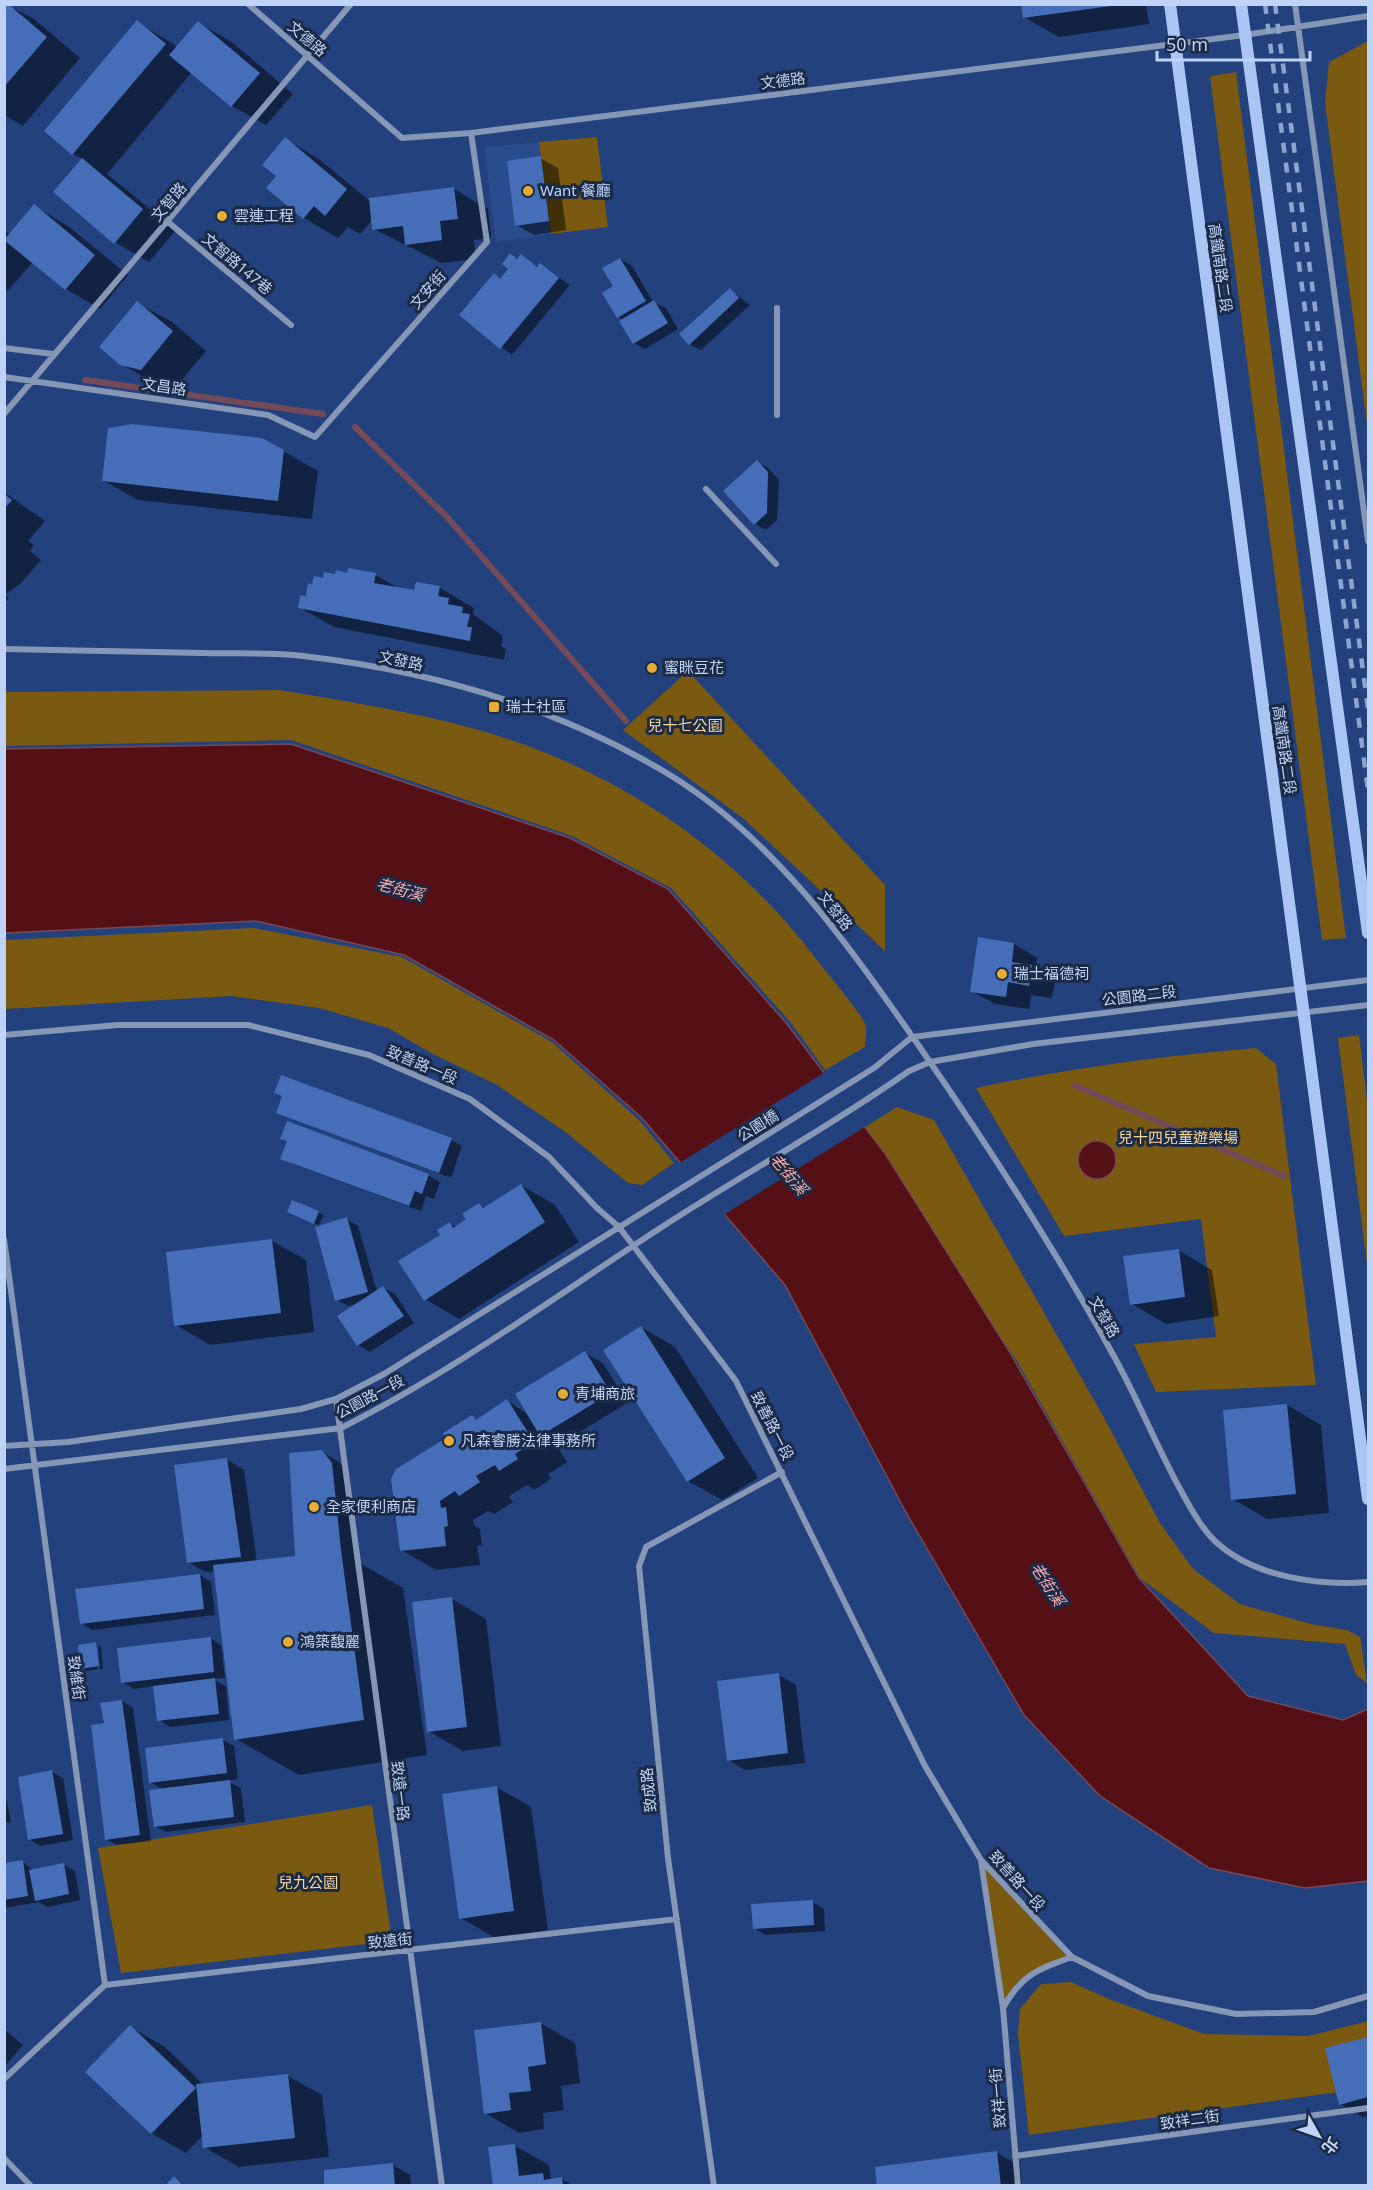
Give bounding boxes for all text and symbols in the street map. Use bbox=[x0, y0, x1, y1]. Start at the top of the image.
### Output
street label: 文德路 bbox=[284, 16, 331, 60]
scale bar bbox=[1157, 24, 1310, 62]
text: 50 m bbox=[1166, 32, 1208, 56]
street label: 文德路 bbox=[759, 67, 806, 93]
street label: 文智路 bbox=[146, 178, 190, 225]
place label: Want 餐廳 bbox=[540, 180, 611, 200]
marker: Want 餐廳 bbox=[521, 184, 535, 198]
place label: 雲連工程 bbox=[234, 205, 294, 225]
marker: 雲連工程 bbox=[215, 209, 229, 223]
street label: 高鐵南路二段 bbox=[1205, 222, 1237, 314]
street label: 文智路147巷 bbox=[198, 228, 277, 298]
street label: 文安街 bbox=[405, 266, 450, 313]
street label: 文昌路 bbox=[140, 373, 188, 399]
street label: 文發路 bbox=[377, 646, 425, 674]
place label: 蜜眯豆花 bbox=[664, 657, 724, 677]
marker: 蜜眯豆花 bbox=[645, 661, 659, 675]
place label: 瑞士社區 bbox=[506, 696, 566, 716]
marker: 瑞士社區 bbox=[487, 700, 501, 714]
street label: 高鐵南路二段 bbox=[1269, 704, 1301, 796]
park label: 兒十七公園 bbox=[647, 715, 723, 735]
water label: 老街溪 bbox=[374, 872, 428, 906]
street label: 文發路 bbox=[814, 886, 858, 934]
place label: 瑞士福德祠 bbox=[1014, 963, 1089, 983]
marker: 瑞士福德祠 bbox=[995, 967, 1009, 981]
street label: 公園路二段 bbox=[1100, 981, 1177, 1010]
street label: 致善路一段 bbox=[384, 1040, 461, 1088]
street label: 公園橋 bbox=[733, 1105, 782, 1146]
park label: 兒十四兒童遊樂場 bbox=[1118, 1127, 1238, 1147]
water label: 老街溪 bbox=[765, 1149, 814, 1201]
street label: 文發路 bbox=[1085, 1292, 1125, 1341]
street label: 公園路一段 bbox=[332, 1370, 407, 1423]
place label: 青埔商旅 bbox=[575, 1383, 635, 1403]
marker: 青埔商旅 bbox=[556, 1387, 570, 1401]
street label: 致善路一段 bbox=[747, 1388, 799, 1464]
place label: 凡森睿勝法律事務所 bbox=[461, 1430, 596, 1450]
marker: 凡森睿勝法律事務所 bbox=[442, 1434, 456, 1448]
place label: 全家便利商店 bbox=[326, 1496, 416, 1516]
marker: 全家便利商店 bbox=[307, 1500, 321, 1514]
water label: 老街溪 bbox=[1026, 1558, 1071, 1612]
place label: 鴻築馥麗 bbox=[300, 1631, 360, 1651]
marker: 鴻築馥麗 bbox=[281, 1635, 295, 1649]
street label: 致維街 bbox=[64, 1654, 90, 1702]
street label: 致遠一路 bbox=[387, 1760, 415, 1822]
street label: 致成路 bbox=[636, 1767, 660, 1814]
street label: 致善路一段 bbox=[985, 1846, 1050, 1915]
park label: 兒九公園 bbox=[278, 1872, 338, 1892]
street label: 致遠街 bbox=[366, 1928, 413, 1952]
street label: 致祥一街 bbox=[984, 2067, 1010, 2129]
street label: 致祥二街 bbox=[1159, 2105, 1221, 2133]
north arrow bbox=[1289, 2106, 1349, 2166]
text: 北 bbox=[1317, 2132, 1344, 2159]

